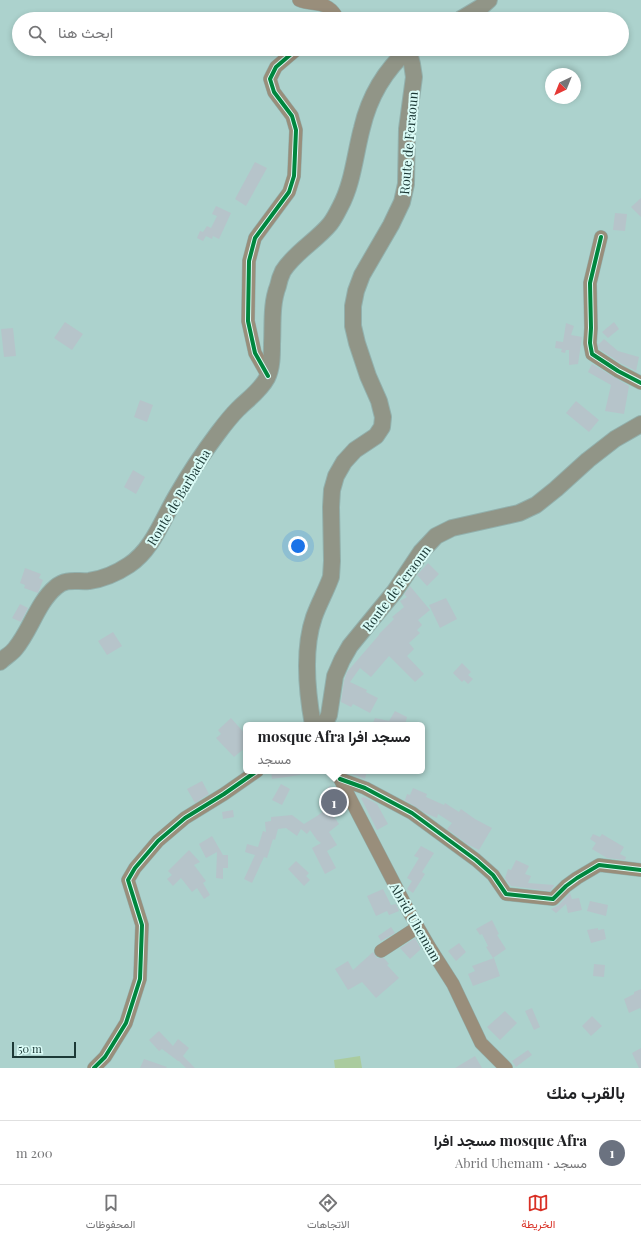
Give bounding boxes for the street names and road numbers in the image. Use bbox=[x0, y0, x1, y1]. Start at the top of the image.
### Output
street label: Route de Feraoun bbox=[395, 91, 421, 195]
street label: Route de Barbacha bbox=[143, 445, 214, 548]
street label: Route de Feraoun bbox=[358, 541, 434, 634]
street label: Abrid Uhemam bbox=[386, 879, 446, 965]

